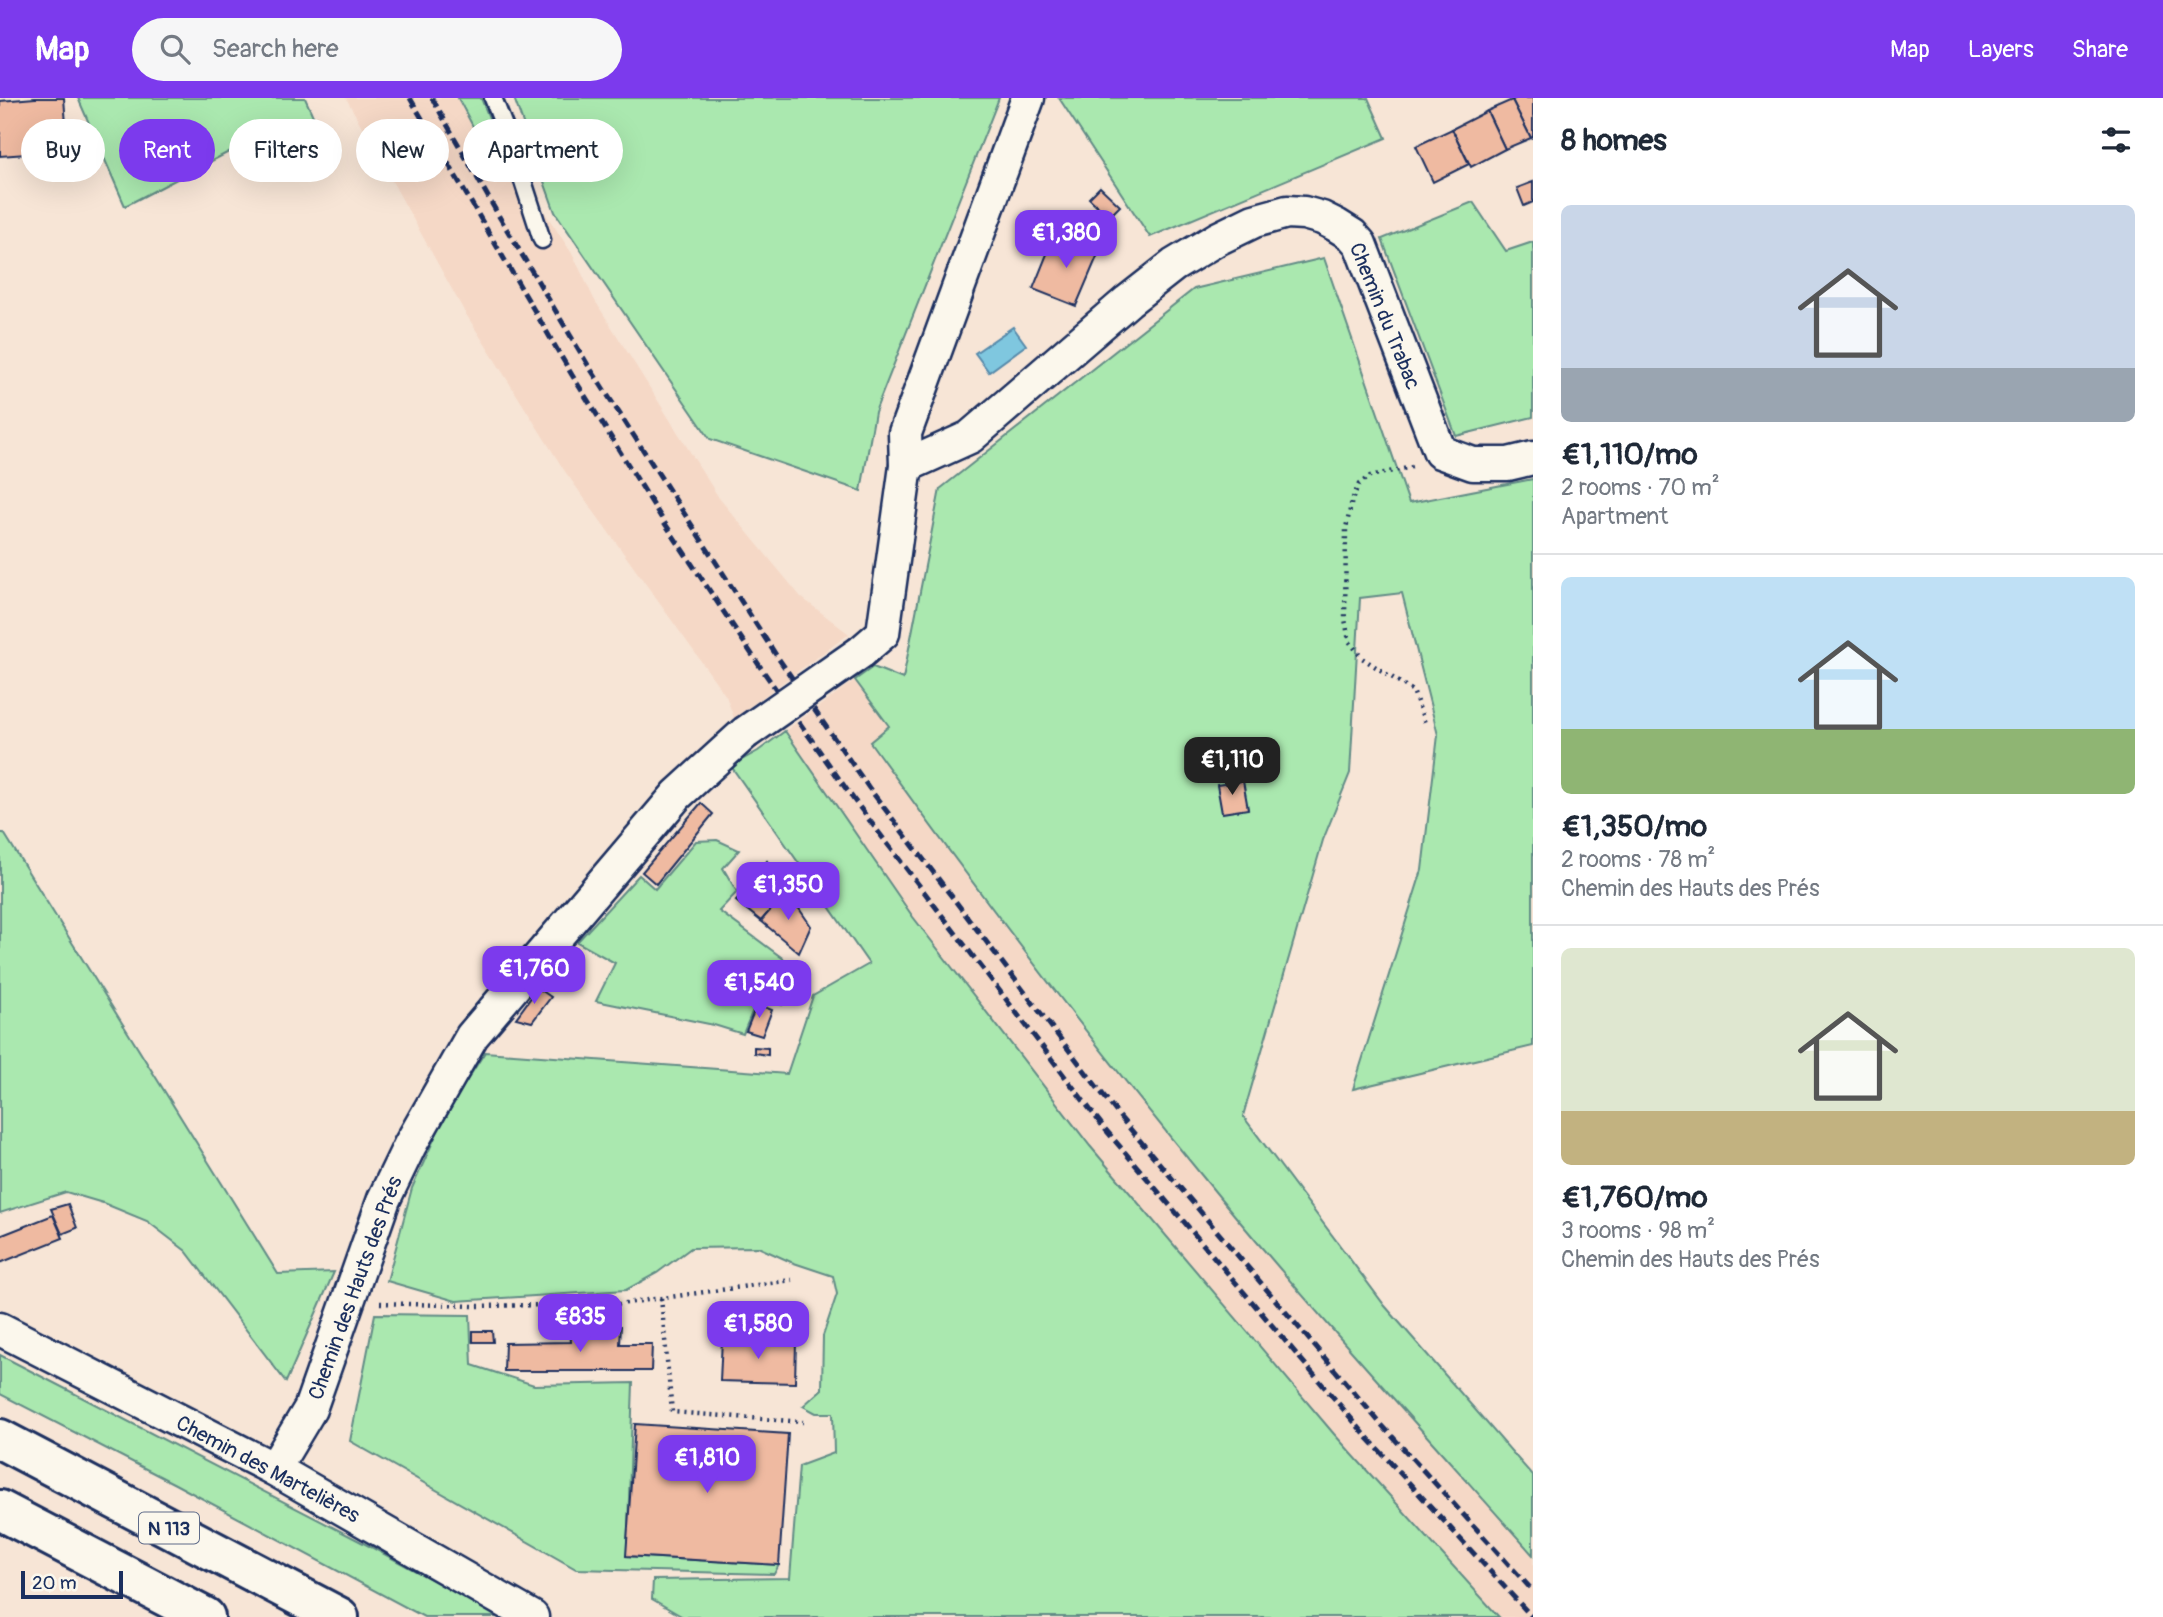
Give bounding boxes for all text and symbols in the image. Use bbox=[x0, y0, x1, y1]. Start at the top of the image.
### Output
search box bbox=[132, 18, 622, 81]
text: Map bbox=[35, 29, 90, 70]
icon: search bbox=[156, 30, 194, 68]
text: Search here bbox=[212, 33, 339, 65]
text: Map bbox=[1890, 35, 1930, 64]
text: Layers bbox=[1968, 35, 2034, 64]
text: Share bbox=[2072, 35, 2128, 64]
chip: Buy bbox=[21, 119, 105, 182]
chip: Rent bbox=[119, 119, 215, 182]
chip: Filters bbox=[229, 119, 342, 182]
chip: New bbox=[356, 119, 449, 182]
chip: Apartment bbox=[463, 119, 623, 182]
icon: filters bbox=[2097, 121, 2135, 159]
text: 8 homes bbox=[1561, 122, 1667, 159]
pin: €1,380 bbox=[1009, 211, 1123, 270]
text: €1,380 bbox=[1031, 218, 1101, 247]
street label: Chemin du Trabac bbox=[1343, 239, 1426, 394]
icon: home bbox=[1785, 250, 1911, 376]
text: €1,110/mo bbox=[1561, 436, 1698, 473]
text: 2 rooms · 70 m² bbox=[1561, 473, 1720, 502]
text: Apartment bbox=[1561, 502, 1668, 531]
icon: home bbox=[1785, 622, 1911, 748]
pin: €1,110 bbox=[1175, 738, 1289, 797]
text: €1,110 bbox=[1200, 745, 1264, 774]
text: €1,350/mo bbox=[1561, 808, 1707, 845]
text: 2 rooms · 78 m² bbox=[1561, 845, 1715, 874]
pin: €1,350 bbox=[731, 862, 845, 922]
text: €1,350 bbox=[752, 870, 824, 899]
text: Chemin des Hauts des Prés bbox=[1561, 874, 1819, 903]
pin: €1,760 bbox=[477, 946, 591, 1006]
text: €1,760 bbox=[498, 954, 570, 983]
pin: €1,540 bbox=[702, 960, 816, 1020]
text: €1,540 bbox=[723, 968, 795, 997]
icon: home bbox=[1785, 993, 1911, 1119]
street label: Chemin des Hauts des Prés bbox=[302, 1172, 409, 1404]
text: €1,760/mo bbox=[1561, 1179, 1708, 1216]
text: 3 rooms · 98 m² bbox=[1561, 1216, 1715, 1245]
text: Chemin des Hauts des Prés bbox=[1561, 1245, 1819, 1274]
pin: €835 bbox=[539, 1294, 621, 1354]
text: €835 bbox=[554, 1302, 606, 1331]
pin: €1,580 bbox=[701, 1302, 815, 1361]
text: €1,580 bbox=[723, 1309, 793, 1338]
street label: Chemin des Martelières bbox=[171, 1410, 365, 1530]
pin: €1,810 bbox=[650, 1436, 764, 1495]
text: €1,810 bbox=[674, 1443, 740, 1472]
road number: N 113 bbox=[139, 1512, 199, 1544]
scale bar bbox=[21, 1568, 122, 1600]
text: 20 m bbox=[32, 1571, 77, 1595]

